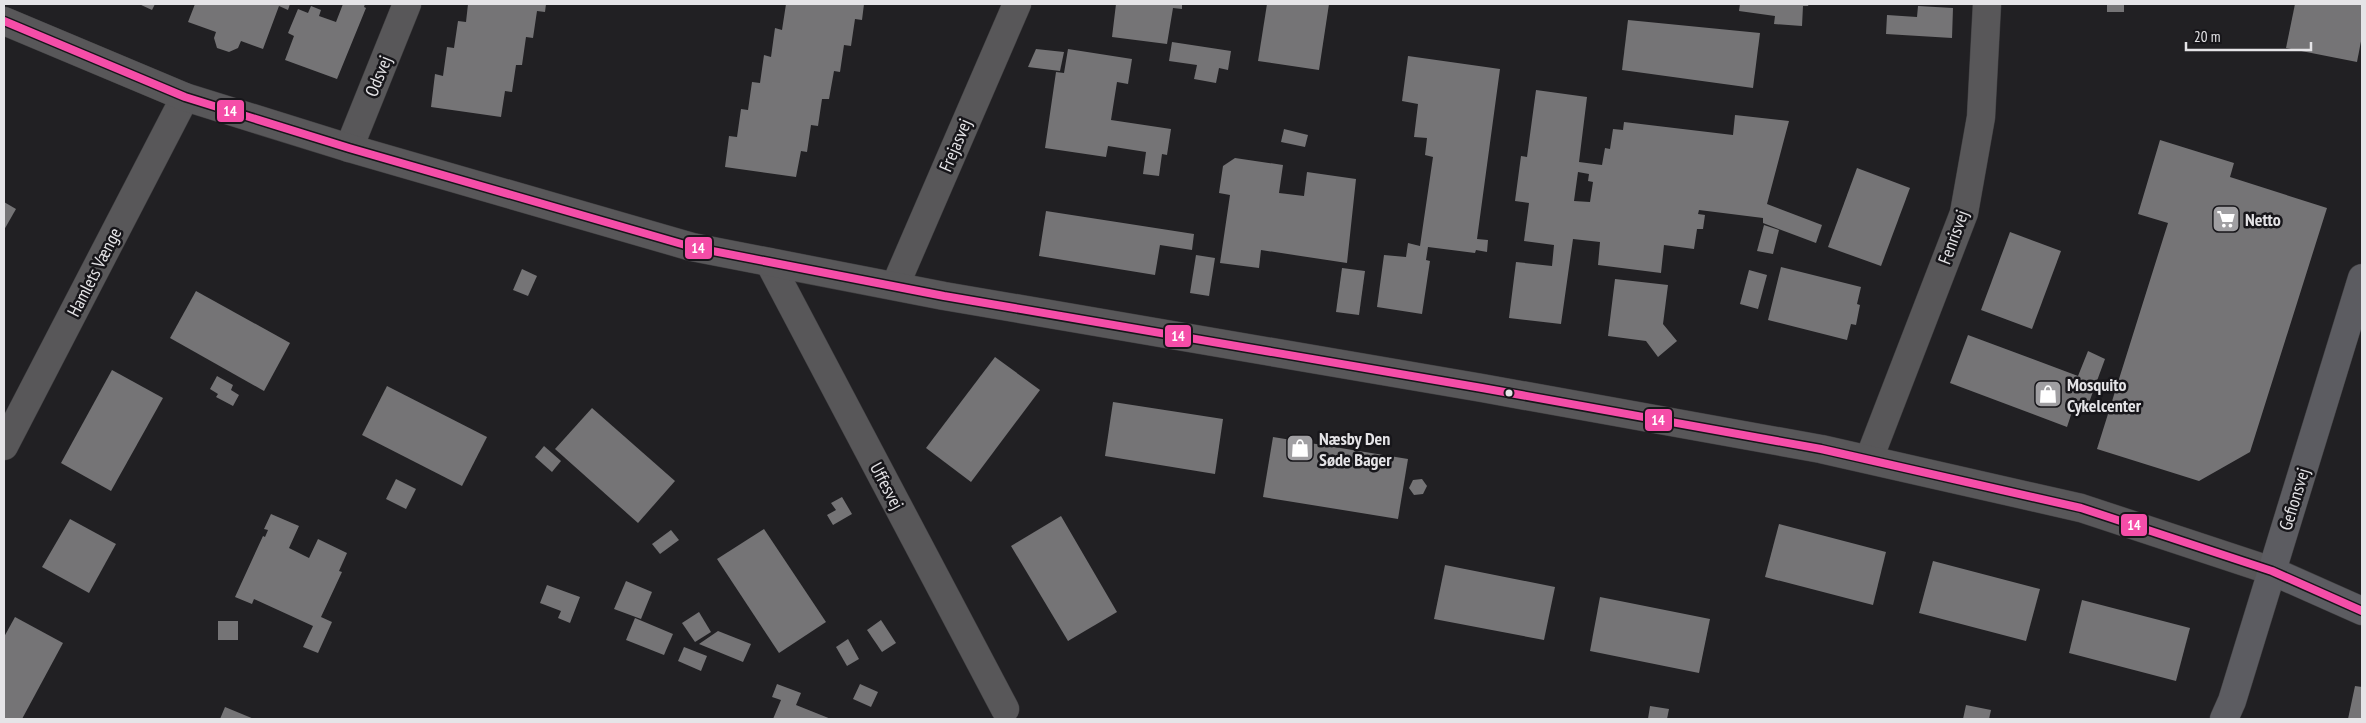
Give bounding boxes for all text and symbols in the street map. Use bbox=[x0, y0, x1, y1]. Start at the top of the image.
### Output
scale bar bbox=[2186, 20, 2311, 52]
text: 20 m bbox=[2194, 27, 2220, 46]
street label: Odsvej bbox=[359, 52, 397, 100]
line badge: 14 bbox=[216, 99, 245, 123]
text: 14 bbox=[223, 102, 237, 120]
street label: Frejasvej bbox=[934, 115, 976, 175]
supermarket icon: Netto bbox=[2211, 204, 2241, 234]
street label: Fenrisvej bbox=[1933, 207, 1973, 267]
place label: Netto bbox=[2245, 208, 2281, 231]
street label: Hamlets Vænge bbox=[62, 224, 126, 320]
line badge: 14 bbox=[684, 236, 713, 260]
text: 14 bbox=[691, 239, 705, 257]
line badge: 14 bbox=[1164, 324, 1192, 348]
text: 14 bbox=[1171, 327, 1185, 345]
place label: Mosquito Cykelcenter bbox=[2067, 373, 2142, 417]
shop icon: Mosquito Cykelcenter bbox=[2033, 379, 2063, 409]
unlabelled marker bbox=[1504, 388, 1514, 398]
line badge: 14 bbox=[1644, 408, 1673, 432]
text: 14 bbox=[1651, 411, 1665, 429]
place label: Næsby Den Søde Bager bbox=[1319, 427, 1392, 471]
shop icon: Næsby Den Søde Bager bbox=[1285, 433, 1315, 463]
street label: Uffesvej bbox=[865, 458, 909, 514]
street label: Gefionsvej bbox=[2274, 465, 2314, 533]
line badge: 14 bbox=[2120, 513, 2148, 537]
text: 14 bbox=[2127, 516, 2141, 534]

